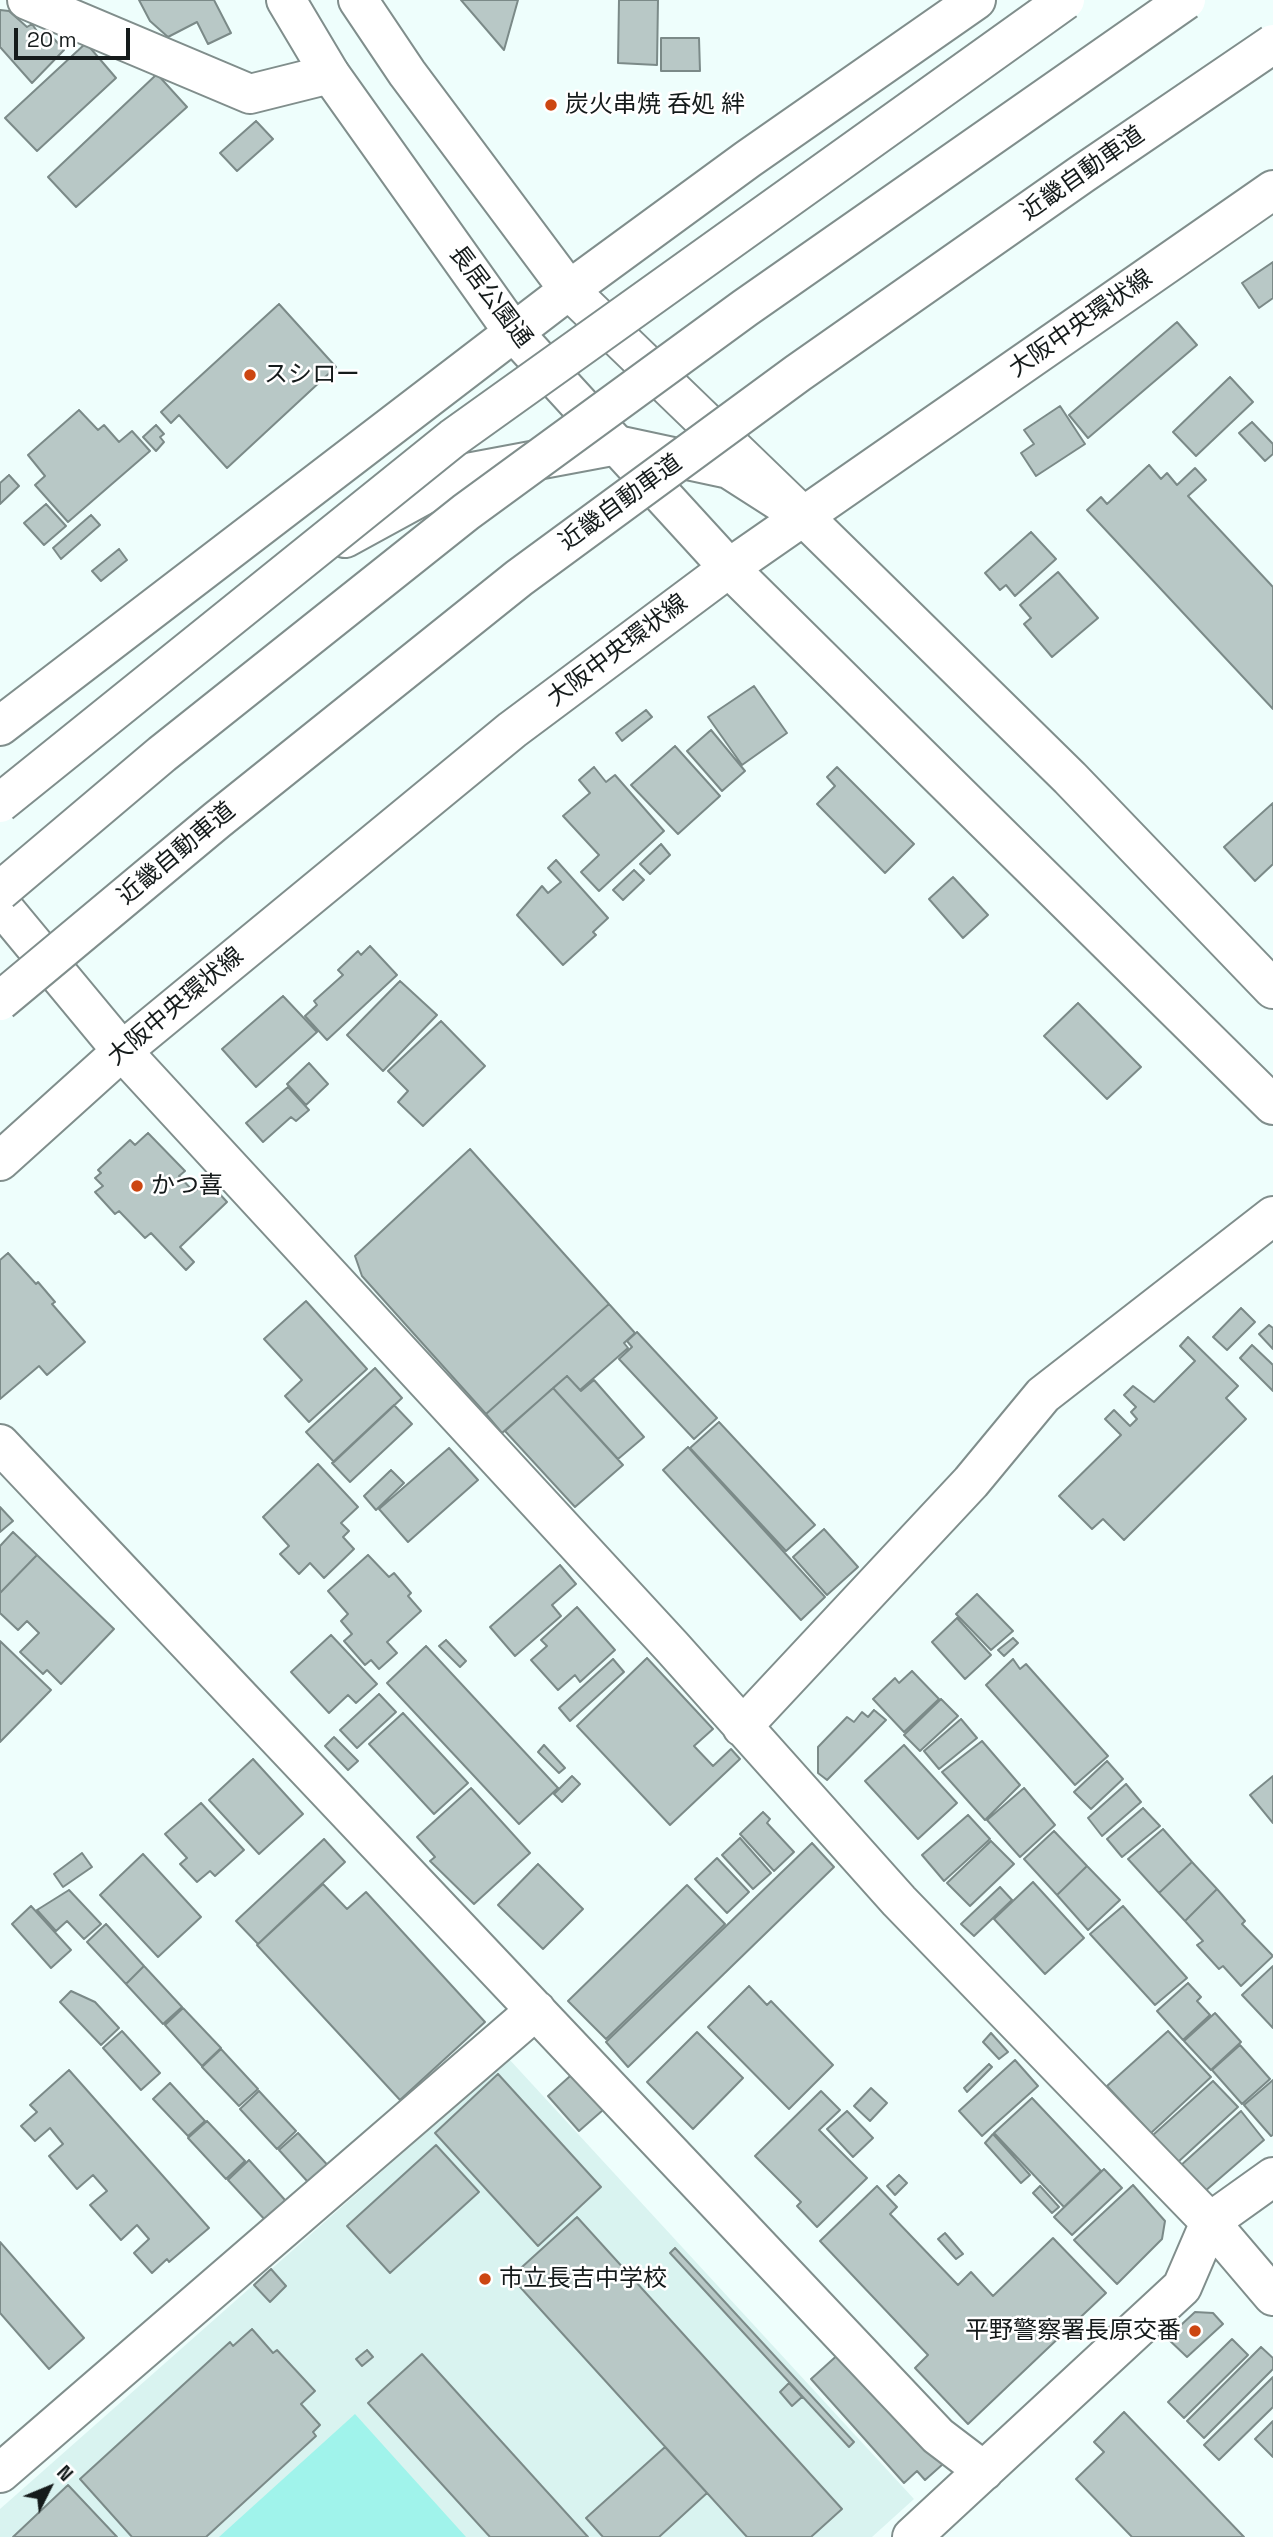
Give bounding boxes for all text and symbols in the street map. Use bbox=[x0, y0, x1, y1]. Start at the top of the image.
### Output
scale bar bbox=[18, 14, 133, 58]
text: 20 m bbox=[27, 26, 77, 53]
place label: 炭火串焼 呑処 絆 bbox=[565, 91, 745, 119]
marker: 炭火串焼 呑処 絆 bbox=[543, 97, 559, 113]
street label: 近畿自動車道 bbox=[1016, 121, 1150, 227]
street label: 長居公園通 bbox=[442, 240, 538, 354]
street label: 大阪中央環状線 bbox=[1004, 264, 1158, 384]
place label: スシロー bbox=[264, 361, 360, 389]
marker: スシロー bbox=[242, 367, 258, 383]
street label: 近畿自動車道 bbox=[554, 449, 688, 557]
street label: 大阪中央環状線 bbox=[542, 589, 694, 713]
street label: 近畿自動車道 bbox=[113, 797, 241, 911]
street label: 大阪中央環状線 bbox=[102, 942, 250, 1072]
place label: かつ喜 bbox=[151, 1172, 223, 1200]
marker: かつ喜 bbox=[129, 1178, 145, 1194]
place label: 市立長吉中学校 bbox=[499, 2265, 667, 2293]
marker: 市立長吉中学校 bbox=[477, 2271, 493, 2287]
place label: 平野警察署長原交番 bbox=[965, 2317, 1181, 2345]
marker: 平野警察署長原交番 bbox=[1187, 2323, 1203, 2339]
north arrow bbox=[14, 2453, 84, 2523]
text: N bbox=[51, 2460, 78, 2487]

